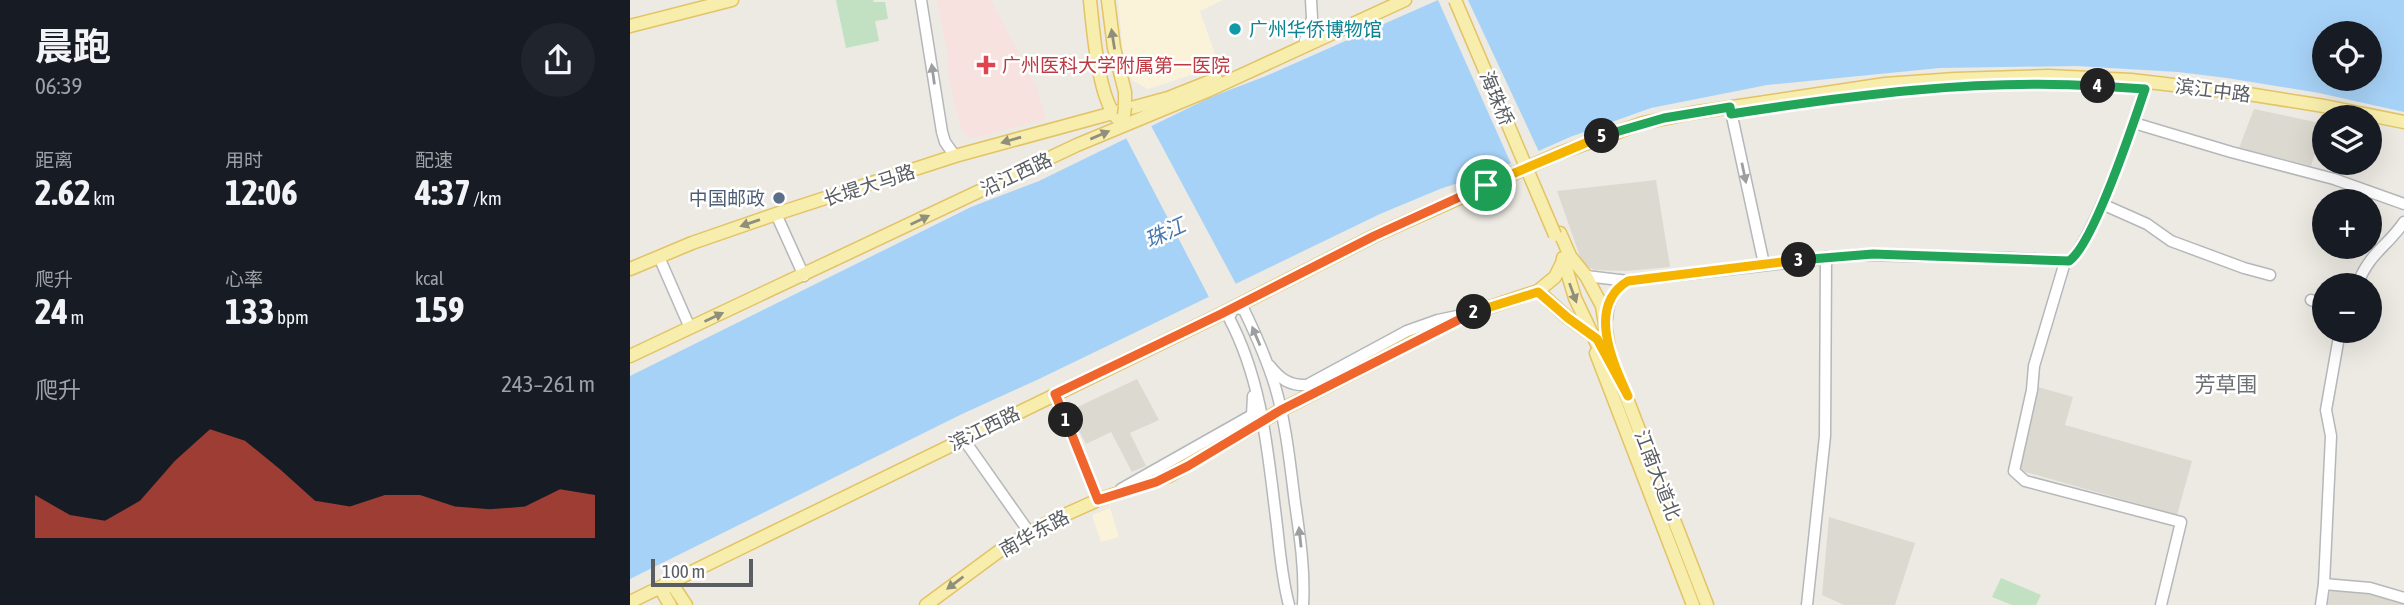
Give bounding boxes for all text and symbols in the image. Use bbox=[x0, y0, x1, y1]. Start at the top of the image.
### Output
place label: 广州华侨博物馆 bbox=[1249, 18, 1382, 40]
marker: 广州华侨博物馆 bbox=[1227, 21, 1243, 37]
map controls bbox=[2312, 21, 2382, 343]
button: locate bbox=[2312, 21, 2382, 91]
button: share bbox=[521, 23, 595, 97]
text: 晨跑 bbox=[35, 25, 111, 68]
one-way arrow bbox=[1107, 28, 1118, 50]
place label: 广州医科大学附属第一医院 bbox=[1002, 54, 1230, 76]
marker: 广州医科大学附属第一医院 bbox=[976, 55, 996, 75]
one-way arrow bbox=[927, 63, 938, 85]
street label: 海珠桥 bbox=[1476, 67, 1518, 129]
pin: 4 bbox=[2080, 68, 2116, 104]
text: 06:39 bbox=[35, 73, 82, 99]
text: 4 bbox=[2093, 74, 2102, 96]
street label: 滨江中路 bbox=[2174, 74, 2252, 106]
button: layers bbox=[2312, 105, 2382, 175]
pin: 5 bbox=[1584, 118, 1620, 154]
text: 5 bbox=[1597, 124, 1606, 146]
one-way arrow bbox=[1090, 129, 1110, 141]
one-way arrow bbox=[1000, 136, 1021, 146]
street label: 沿江西路 bbox=[977, 148, 1055, 200]
text: 距离 bbox=[35, 149, 73, 171]
text: 用时 bbox=[225, 149, 263, 171]
text: 配速 bbox=[415, 149, 453, 171]
pin bbox=[1456, 155, 1516, 215]
street label: 长堤大马路 bbox=[820, 160, 918, 210]
one-way arrow bbox=[1739, 162, 1750, 184]
icon: arrive bbox=[1467, 166, 1505, 204]
text: 2.62 bbox=[35, 172, 91, 212]
text: 12:06 bbox=[225, 172, 298, 212]
text: 4:37 bbox=[415, 172, 471, 212]
text: km bbox=[91, 187, 115, 209]
text: /km bbox=[471, 187, 502, 209]
place label: 中国邮政 bbox=[689, 187, 765, 209]
button: + bbox=[2312, 189, 2382, 259]
marker: 中国邮政 bbox=[771, 190, 787, 206]
water label: 珠江 bbox=[1140, 211, 1190, 252]
one-way arrow bbox=[910, 214, 930, 225]
one-way arrow bbox=[740, 218, 761, 229]
pin: 3 bbox=[1782, 243, 1816, 278]
text: 3 bbox=[1794, 248, 1803, 270]
text: kcal bbox=[415, 267, 444, 289]
text: 爬升 bbox=[35, 268, 73, 290]
text: 心率 bbox=[225, 268, 263, 290]
button: − bbox=[2312, 273, 2382, 343]
one-way arrow bbox=[1568, 282, 1579, 303]
text: 159 bbox=[415, 289, 464, 329]
text: 24 bbox=[35, 291, 68, 331]
text: 133 bbox=[225, 291, 274, 331]
pin: 2 bbox=[1456, 294, 1492, 330]
text: 2 bbox=[1469, 300, 1478, 322]
text: m bbox=[68, 306, 84, 328]
text: bpm bbox=[274, 306, 309, 328]
one-way arrow bbox=[704, 311, 724, 323]
one-way arrow bbox=[1250, 325, 1261, 346]
text: 243–261 m bbox=[501, 371, 595, 397]
district label: 芳草围 bbox=[2195, 372, 2258, 396]
text: 爬升 bbox=[35, 377, 81, 403]
street label: 滨江西路 bbox=[945, 401, 1023, 455]
pin: 1 bbox=[1048, 402, 1083, 438]
text: 1 bbox=[1061, 408, 1070, 430]
street label: 江南大道北 bbox=[1631, 427, 1685, 523]
street label: 南华东路 bbox=[995, 505, 1073, 561]
one-way arrow bbox=[1294, 526, 1305, 548]
scale bar bbox=[651, 556, 752, 588]
text: 100 m bbox=[662, 560, 705, 582]
one-way arrow bbox=[946, 576, 964, 591]

